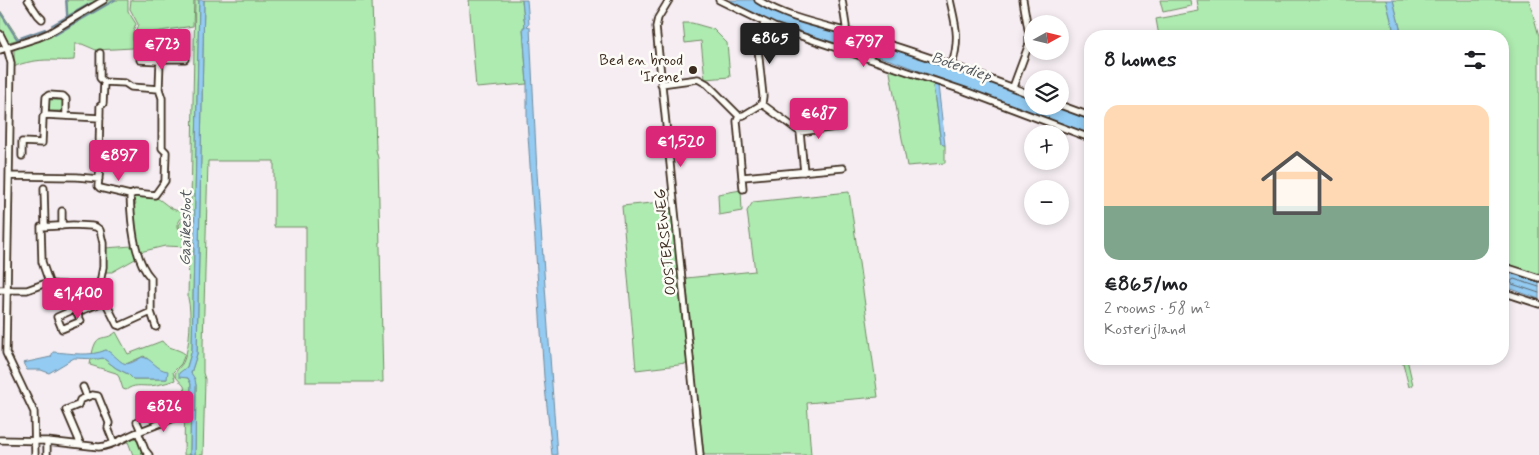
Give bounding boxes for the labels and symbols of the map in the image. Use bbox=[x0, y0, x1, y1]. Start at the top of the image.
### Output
north arrow bbox=[1024, 15, 1069, 60]
pin: €865 bbox=[740, 22, 800, 65]
pin: €797 bbox=[834, 26, 894, 68]
pin: €723 bbox=[132, 28, 192, 71]
water label: Boterdiep bbox=[928, 47, 995, 87]
place label: Bed en brood 'Irene' bbox=[599, 51, 683, 88]
marker: Bed en brood 'Irene' bbox=[687, 64, 699, 76]
pin: €687 bbox=[789, 98, 849, 140]
pin: €1,520 bbox=[640, 126, 722, 168]
pin: €897 bbox=[89, 140, 149, 182]
street label: OOSTERSEWEG bbox=[650, 187, 682, 297]
water label: Gaaikesloot bbox=[175, 188, 197, 266]
pin: €1,400 bbox=[37, 278, 119, 320]
pin: €826 bbox=[134, 390, 194, 433]

